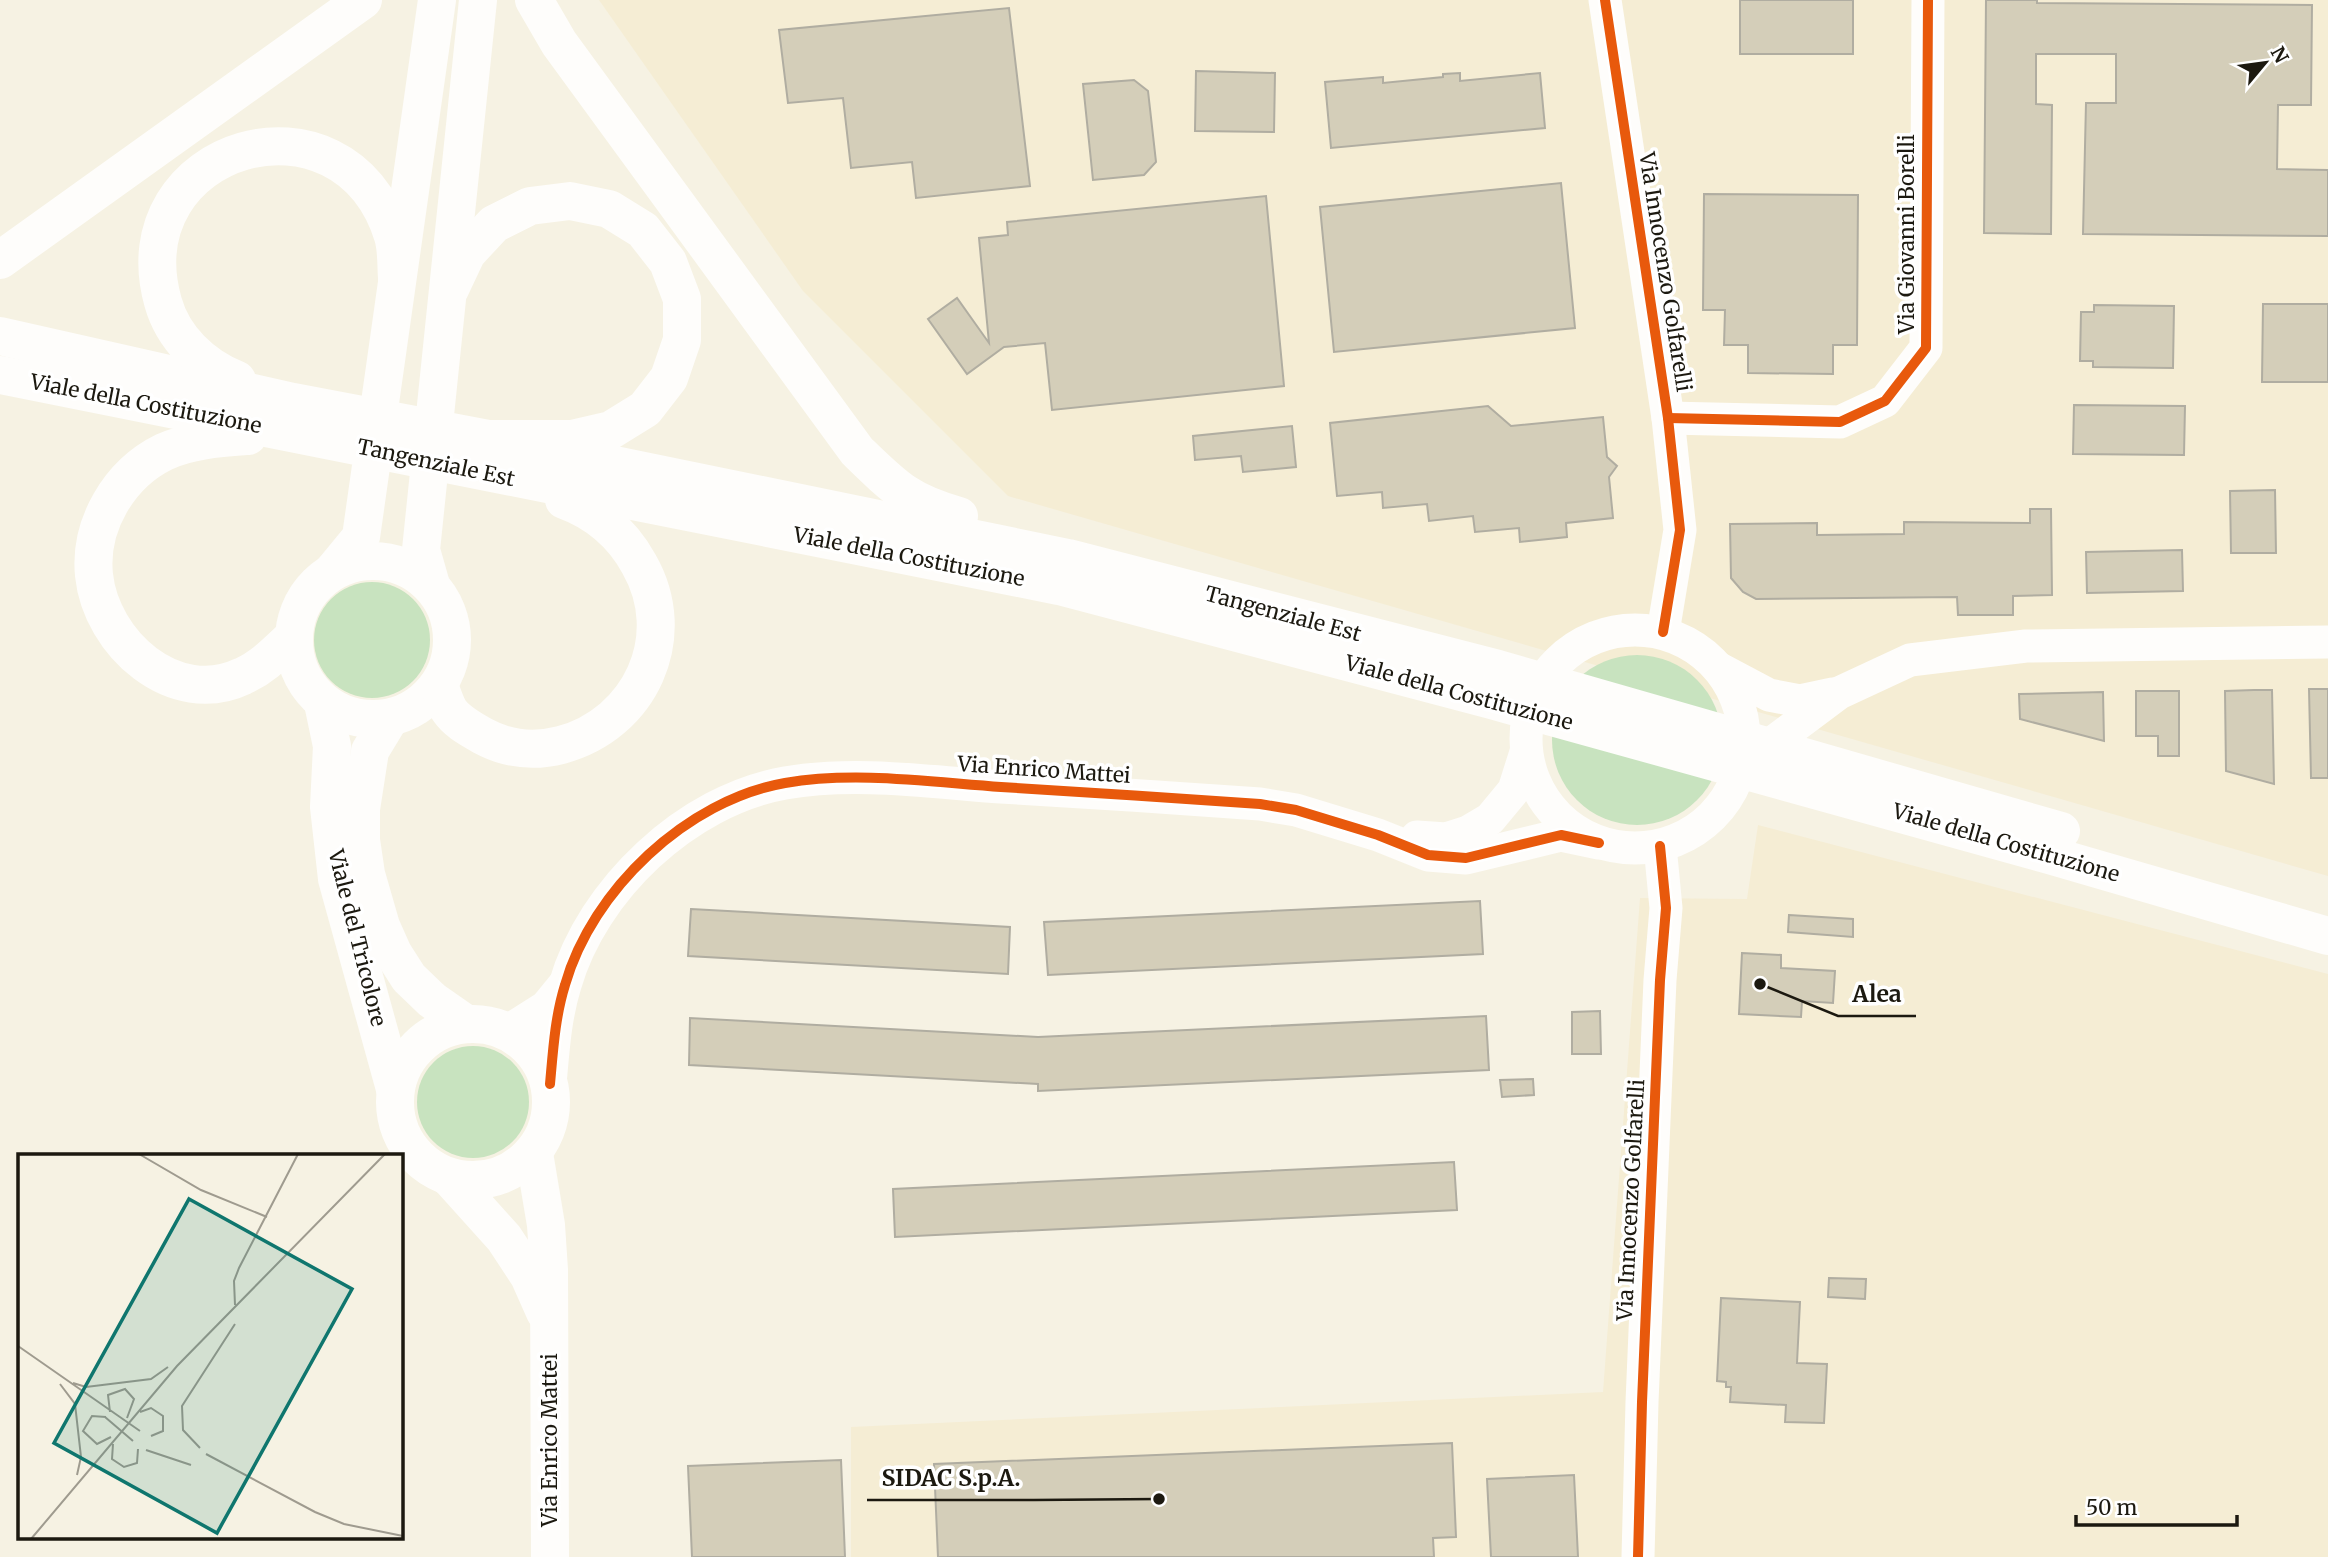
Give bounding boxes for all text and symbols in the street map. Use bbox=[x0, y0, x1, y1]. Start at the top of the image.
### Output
north arrow bbox=[2230, 28, 2300, 98]
text: N bbox=[2266, 42, 2294, 67]
street label: Via Giovanni Borelli bbox=[1893, 134, 1920, 335]
street label: Via Innocenzo Golfarelli bbox=[1633, 149, 1698, 394]
street label: Viale della Costituzione bbox=[27, 368, 264, 439]
street label: Tangenziale Est bbox=[355, 433, 517, 492]
street label: Viale della Costituzione bbox=[790, 521, 1027, 592]
street label: Tangenziale Est bbox=[1202, 580, 1364, 647]
street label: Viale della Costituzione bbox=[1341, 649, 1576, 736]
street label: Via Enrico Mattei bbox=[956, 750, 1132, 789]
street label: Viale della Costituzione bbox=[1889, 797, 2123, 888]
street label: Viale del Tricolore bbox=[322, 846, 393, 1029]
callout: Alea bbox=[1838, 972, 1916, 1016]
text: Alea bbox=[1851, 979, 1902, 1008]
street label: Via Innocenzo Golfarelli bbox=[1611, 1078, 1650, 1323]
inset map bbox=[18, 1154, 402, 1540]
street label: Via Enrico Mattei bbox=[536, 1353, 563, 1528]
callout: SIDAC S.p.A. bbox=[867, 1456, 1034, 1500]
text: SIDAC S.p.A. bbox=[881, 1463, 1021, 1492]
scale bar bbox=[2076, 1484, 2237, 1528]
text: 50 m bbox=[2086, 1494, 2137, 1521]

